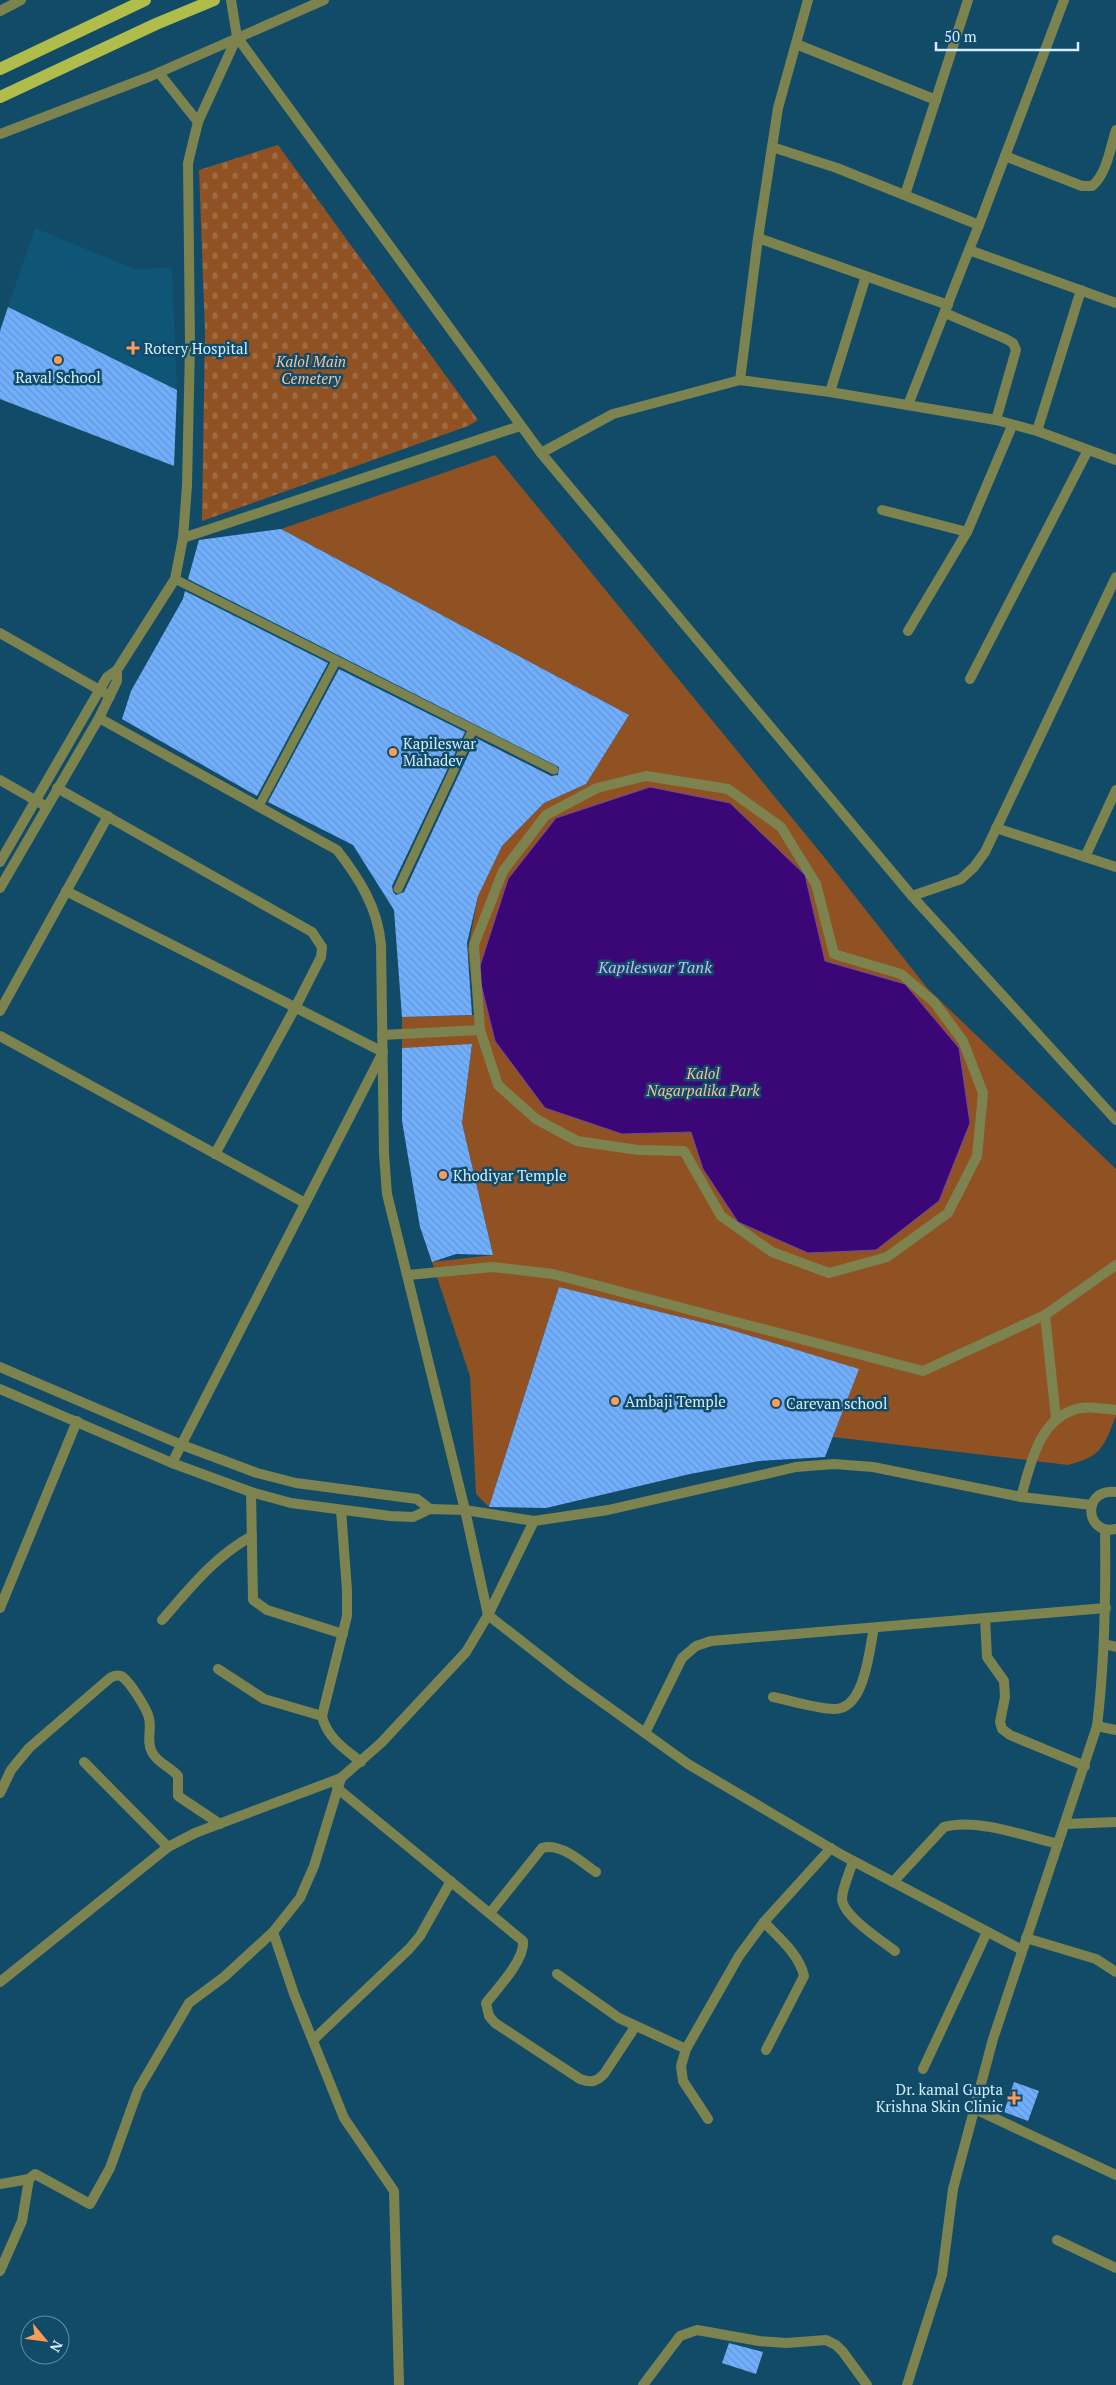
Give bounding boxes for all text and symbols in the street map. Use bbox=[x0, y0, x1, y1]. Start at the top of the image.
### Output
scale bar bbox=[936, 20, 1078, 52]
text: 50 m bbox=[944, 26, 977, 46]
place label: Rotery Hospital bbox=[144, 338, 248, 358]
marker: Rotery Hospital bbox=[126, 341, 140, 355]
park label: Kalol Main Cemetery bbox=[275, 351, 346, 388]
marker: Raval School bbox=[52, 354, 64, 366]
place label: Raval School bbox=[15, 367, 101, 387]
place label: Kapileswar Mahadev bbox=[403, 733, 476, 770]
marker: Kapileswar Mahadev bbox=[387, 746, 399, 758]
water label: Kapileswar Tank bbox=[597, 956, 712, 978]
park label: Kalol Nagarpalika Park bbox=[646, 1063, 760, 1100]
place label: Khodiyar Temple bbox=[453, 1165, 567, 1185]
marker: Khodiyar Temple bbox=[437, 1169, 449, 1181]
place label: Ambaji Temple bbox=[625, 1391, 726, 1411]
place label: Carevan school bbox=[786, 1393, 887, 1413]
marker: Ambaji Temple bbox=[609, 1395, 621, 1407]
marker: Carevan school bbox=[770, 1397, 782, 1409]
place label: Dr. kamal Gupta Krishna Skin Clinic bbox=[876, 2079, 1003, 2116]
marker: Dr. kamal Gupta Krishna Skin Clinic bbox=[1007, 2091, 1021, 2105]
north arrow bbox=[20, 2315, 70, 2365]
text: N bbox=[46, 2337, 68, 2356]

